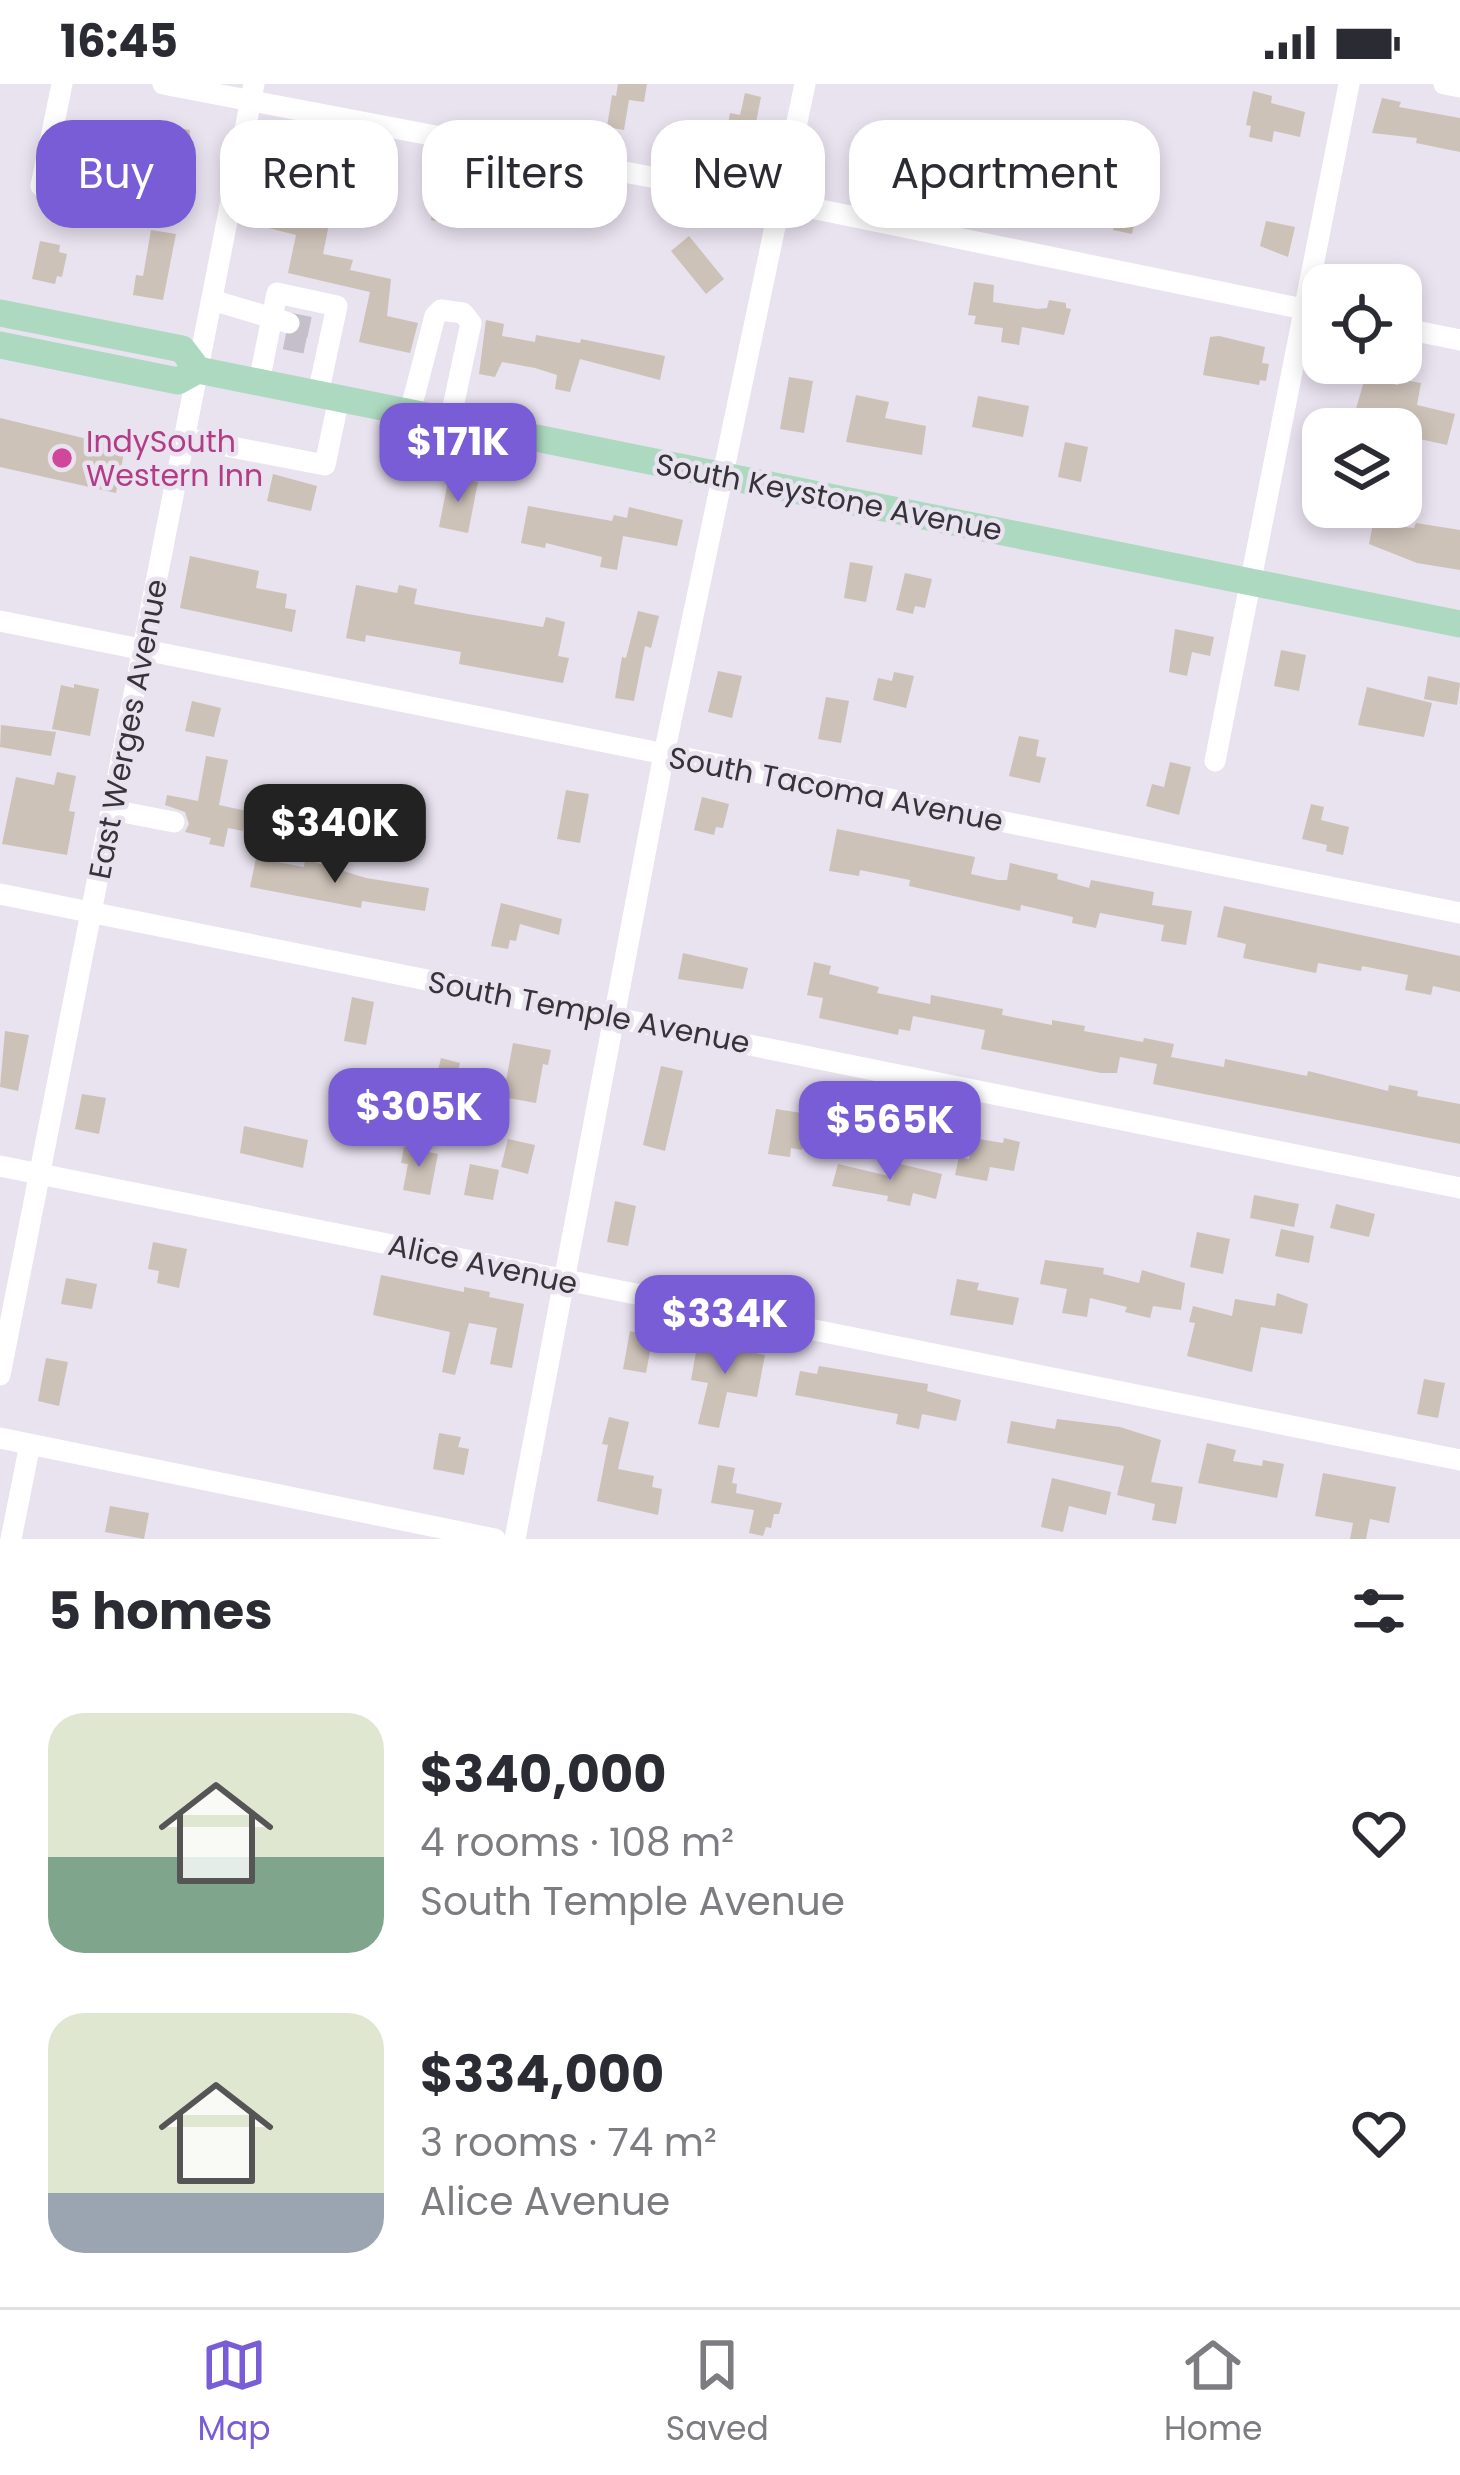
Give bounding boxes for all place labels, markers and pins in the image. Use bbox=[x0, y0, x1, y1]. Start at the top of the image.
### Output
pin: $171K bbox=[374, 403, 542, 505]
place label: IndySouth Western Inn bbox=[86, 420, 263, 497]
marker: IndySouth Western Inn bbox=[49, 445, 75, 471]
pin: $340K bbox=[251, 784, 419, 886]
pin: $305K bbox=[335, 1068, 503, 1170]
pin: $565K bbox=[806, 1081, 974, 1183]
pin: $334K bbox=[641, 1275, 809, 1377]

